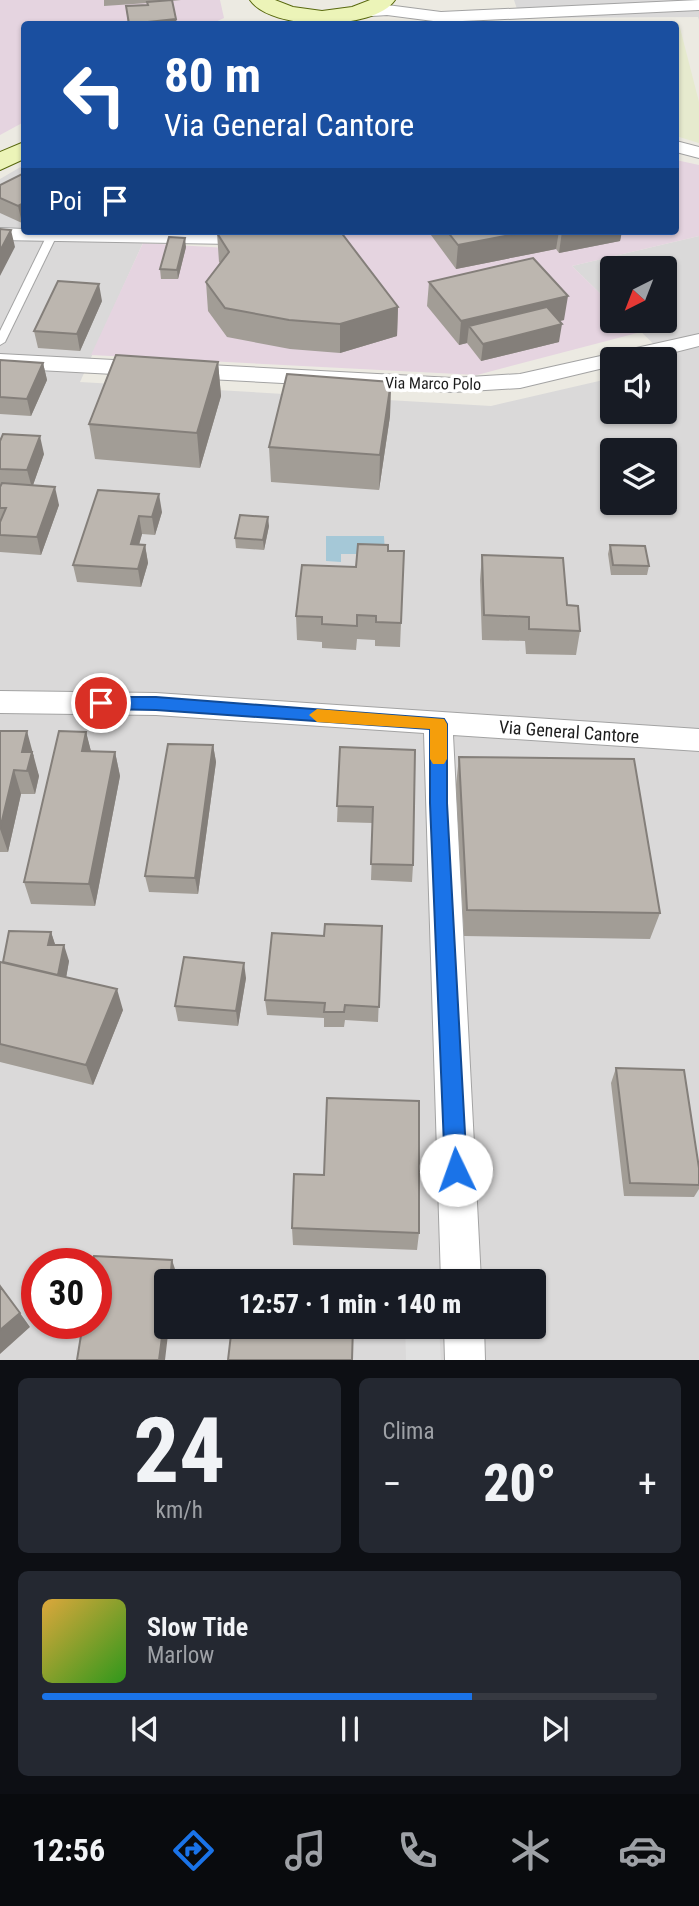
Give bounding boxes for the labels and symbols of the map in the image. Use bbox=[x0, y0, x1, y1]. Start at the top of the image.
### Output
north arrow bbox=[600, 256, 677, 332]
street label: Via Marco Polo bbox=[385, 373, 481, 394]
pin bbox=[71, 673, 131, 733]
street label: Via General Cantore bbox=[498, 716, 640, 747]
position arrow bbox=[419, 1133, 493, 1207]
speed limit sign: 30 bbox=[21, 1248, 112, 1339]

